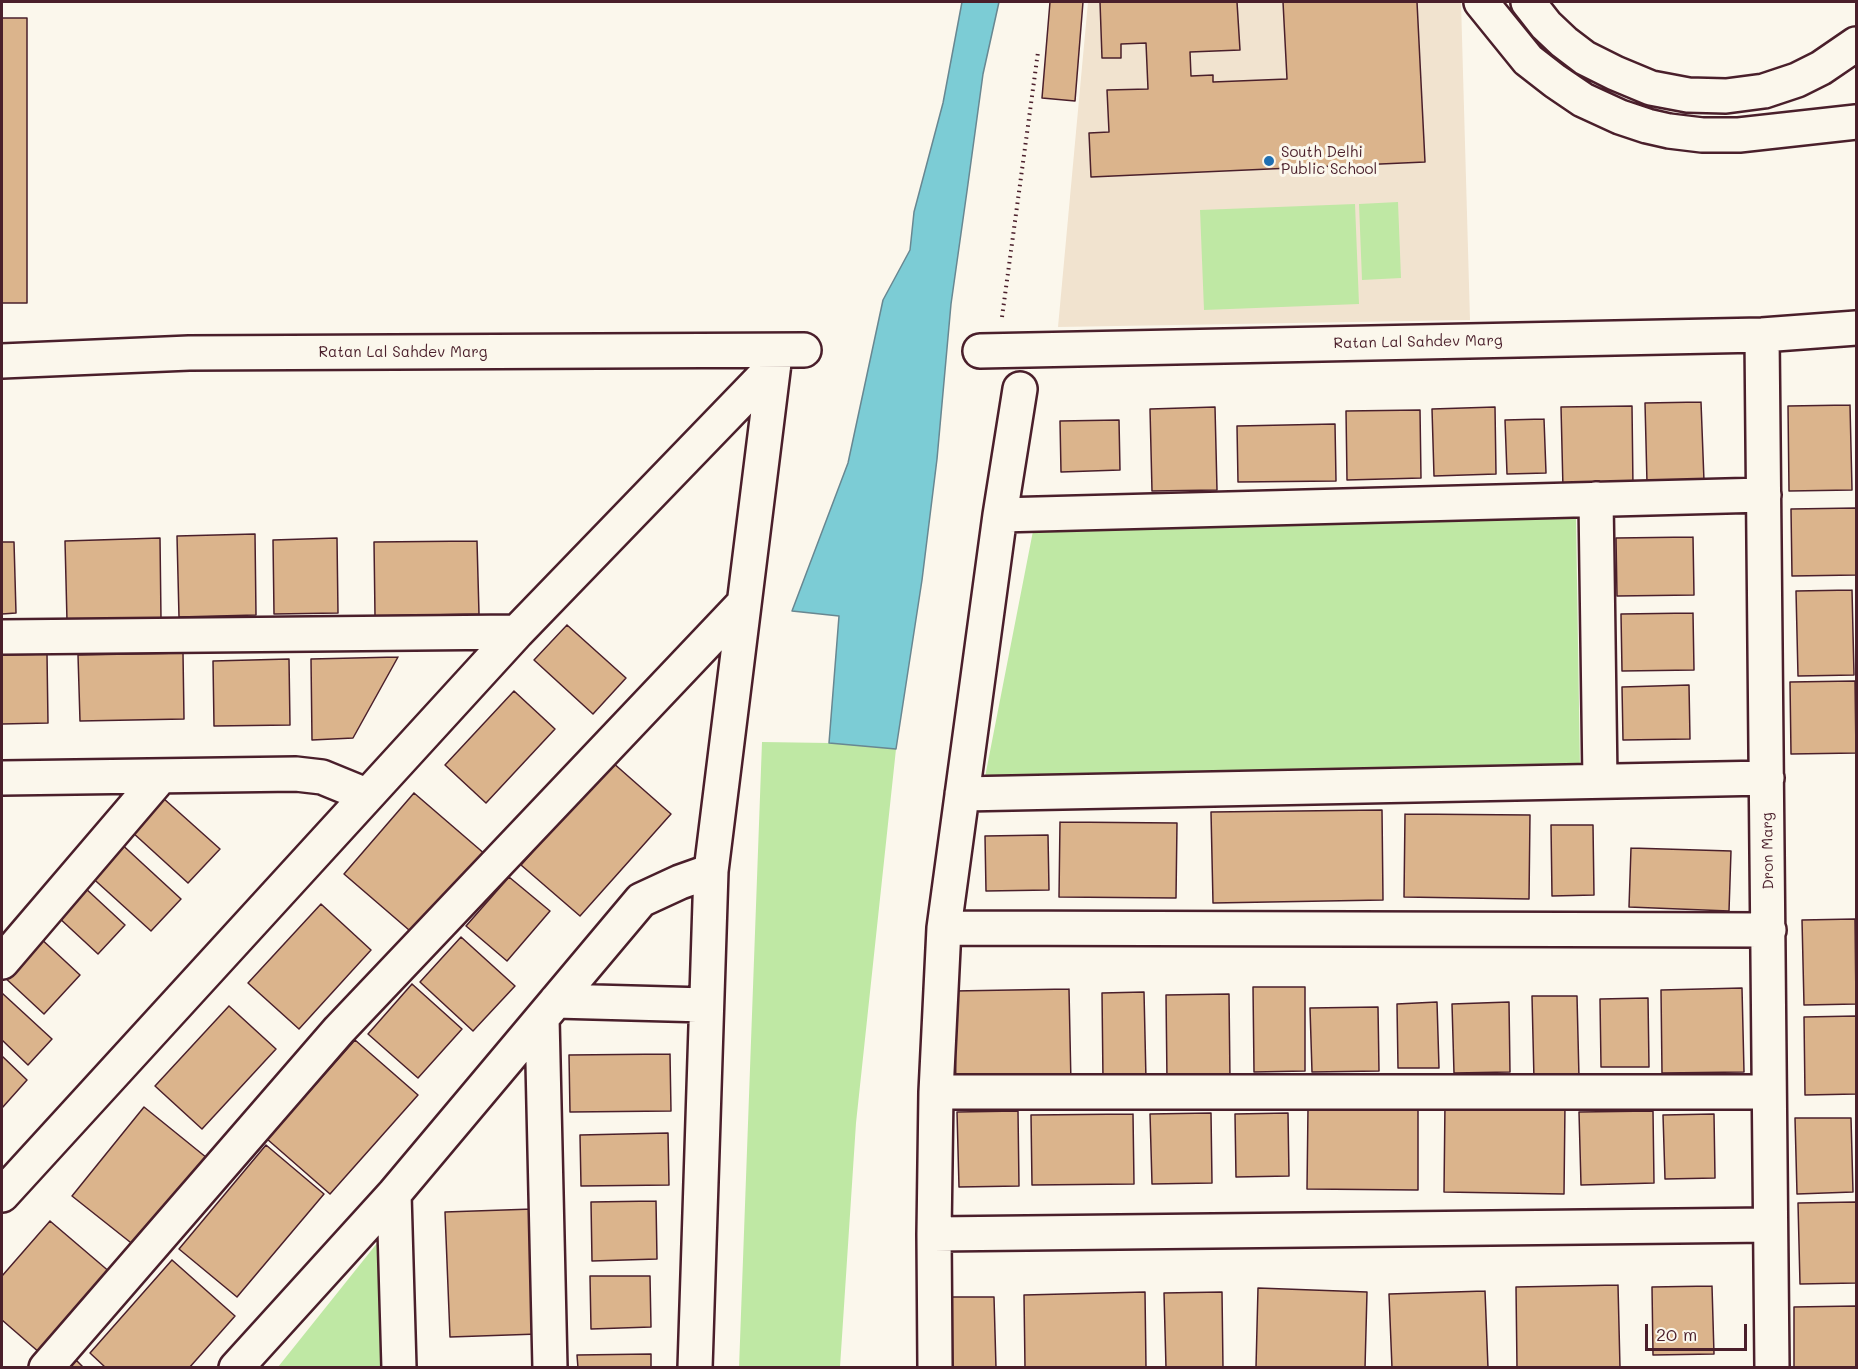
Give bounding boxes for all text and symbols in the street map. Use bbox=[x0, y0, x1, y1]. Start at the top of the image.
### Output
place label: South Delhi Public School bbox=[1281, 143, 1377, 178]
marker: South Delhi Public School bbox=[1262, 154, 1276, 168]
street label: Ratan Lal Sahdev Marg bbox=[1333, 332, 1503, 352]
street label: Ratan Lal Sahdev Marg bbox=[318, 343, 488, 361]
street label: Dron Marg bbox=[1758, 812, 1778, 890]
scale bar bbox=[1648, 1312, 1750, 1350]
text: 20 m bbox=[1656, 1322, 1697, 1346]

